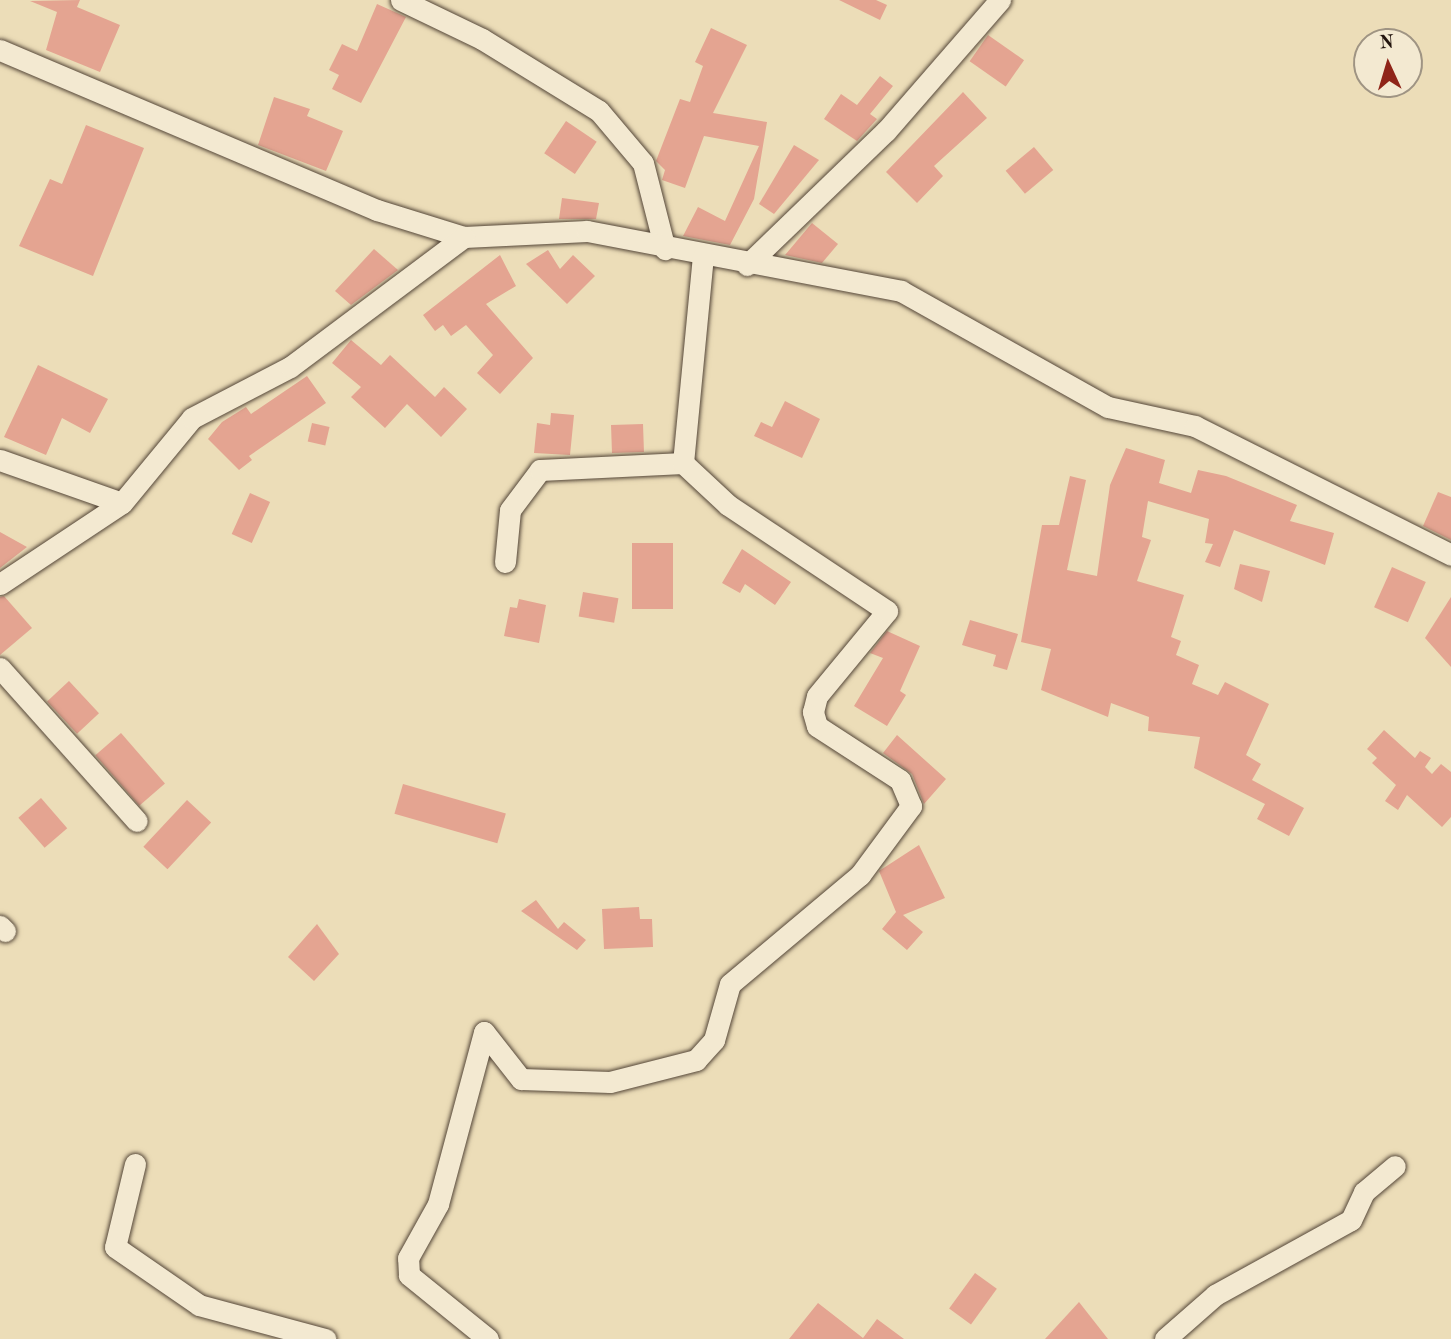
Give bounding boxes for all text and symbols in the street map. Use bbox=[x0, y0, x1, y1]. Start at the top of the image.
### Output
north arrow bbox=[1353, 28, 1423, 98]
text: N bbox=[1379, 34, 1395, 54]

